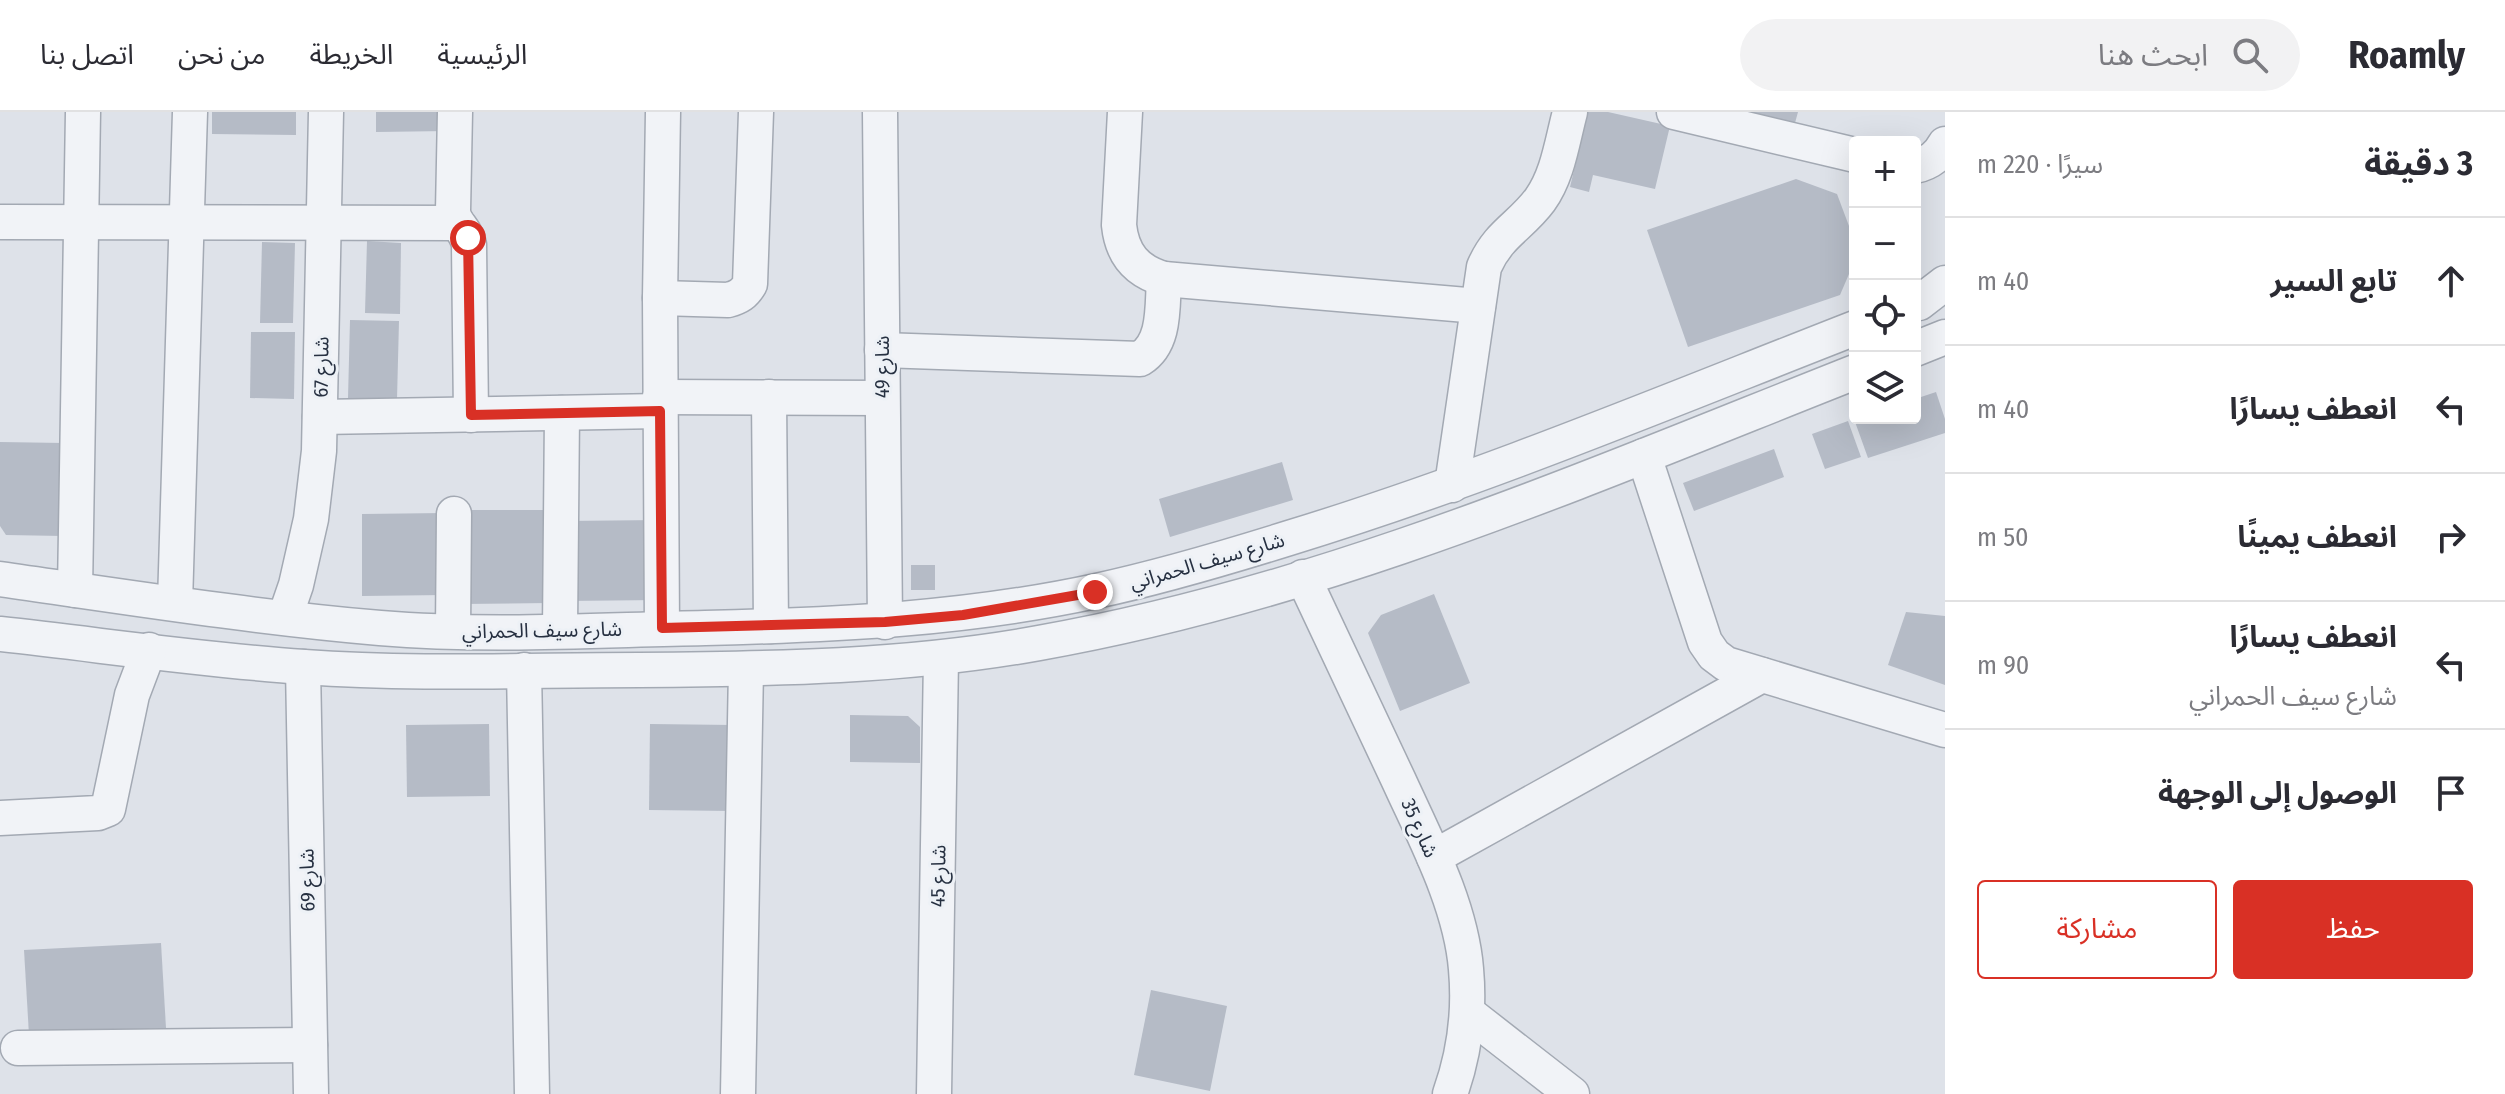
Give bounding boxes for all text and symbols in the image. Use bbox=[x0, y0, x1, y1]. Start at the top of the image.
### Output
search box bbox=[1740, 19, 2300, 91]
text: Roamly bbox=[2348, 32, 2465, 78]
icon: search bbox=[2228, 33, 2272, 77]
text: ابحث هنا bbox=[2098, 37, 2208, 73]
text: اتصل بنا bbox=[40, 38, 134, 71]
text: من نحن bbox=[178, 38, 265, 71]
text: الخريطة bbox=[309, 38, 393, 71]
text: الرئيسية bbox=[437, 38, 527, 71]
map controls bbox=[1849, 136, 1921, 424]
button: + bbox=[1849, 136, 1921, 208]
text: 3 دقيقة bbox=[2364, 143, 2473, 184]
text: سيرًا · 220 m bbox=[1977, 149, 2103, 180]
button: − bbox=[1849, 208, 1921, 280]
route start bbox=[450, 220, 486, 256]
icon: ahead bbox=[2429, 259, 2473, 303]
text: تابع السير bbox=[2270, 263, 2397, 299]
text: 40 m bbox=[1977, 266, 2029, 297]
button: locate bbox=[1849, 280, 1921, 352]
street label: شارع 67 bbox=[308, 336, 337, 398]
street label: شارع 49 bbox=[870, 336, 897, 398]
button: layers bbox=[1849, 352, 1921, 424]
icon: left bbox=[2429, 387, 2473, 431]
text: انعطف يسارًا bbox=[2230, 391, 2397, 427]
text: 40 m bbox=[1977, 394, 2029, 425]
icon: right bbox=[2429, 515, 2473, 559]
text: انعطف يمينًا bbox=[2237, 519, 2397, 555]
text: 50 m bbox=[1977, 522, 2029, 553]
street label: شارع سيف الحمراني bbox=[1127, 527, 1288, 598]
route end bbox=[1077, 574, 1113, 610]
street label: شارع سيف الحمراني bbox=[462, 617, 622, 647]
text: انعطف يسارًا bbox=[2230, 619, 2397, 655]
icon: left bbox=[2429, 643, 2473, 687]
text: 90 m bbox=[1977, 650, 2029, 681]
text: شارع سيف الحمراني bbox=[2189, 681, 2397, 712]
icon: arrive bbox=[2429, 771, 2473, 815]
text: الوصول إلى الوجهة bbox=[2158, 775, 2397, 811]
street label: شارع 35 bbox=[1394, 795, 1444, 862]
street label: شارع 45 bbox=[925, 845, 954, 907]
street label: شارع 69 bbox=[294, 848, 323, 912]
button: مشاركة bbox=[1977, 880, 2217, 979]
button: حفظ bbox=[2233, 880, 2473, 979]

